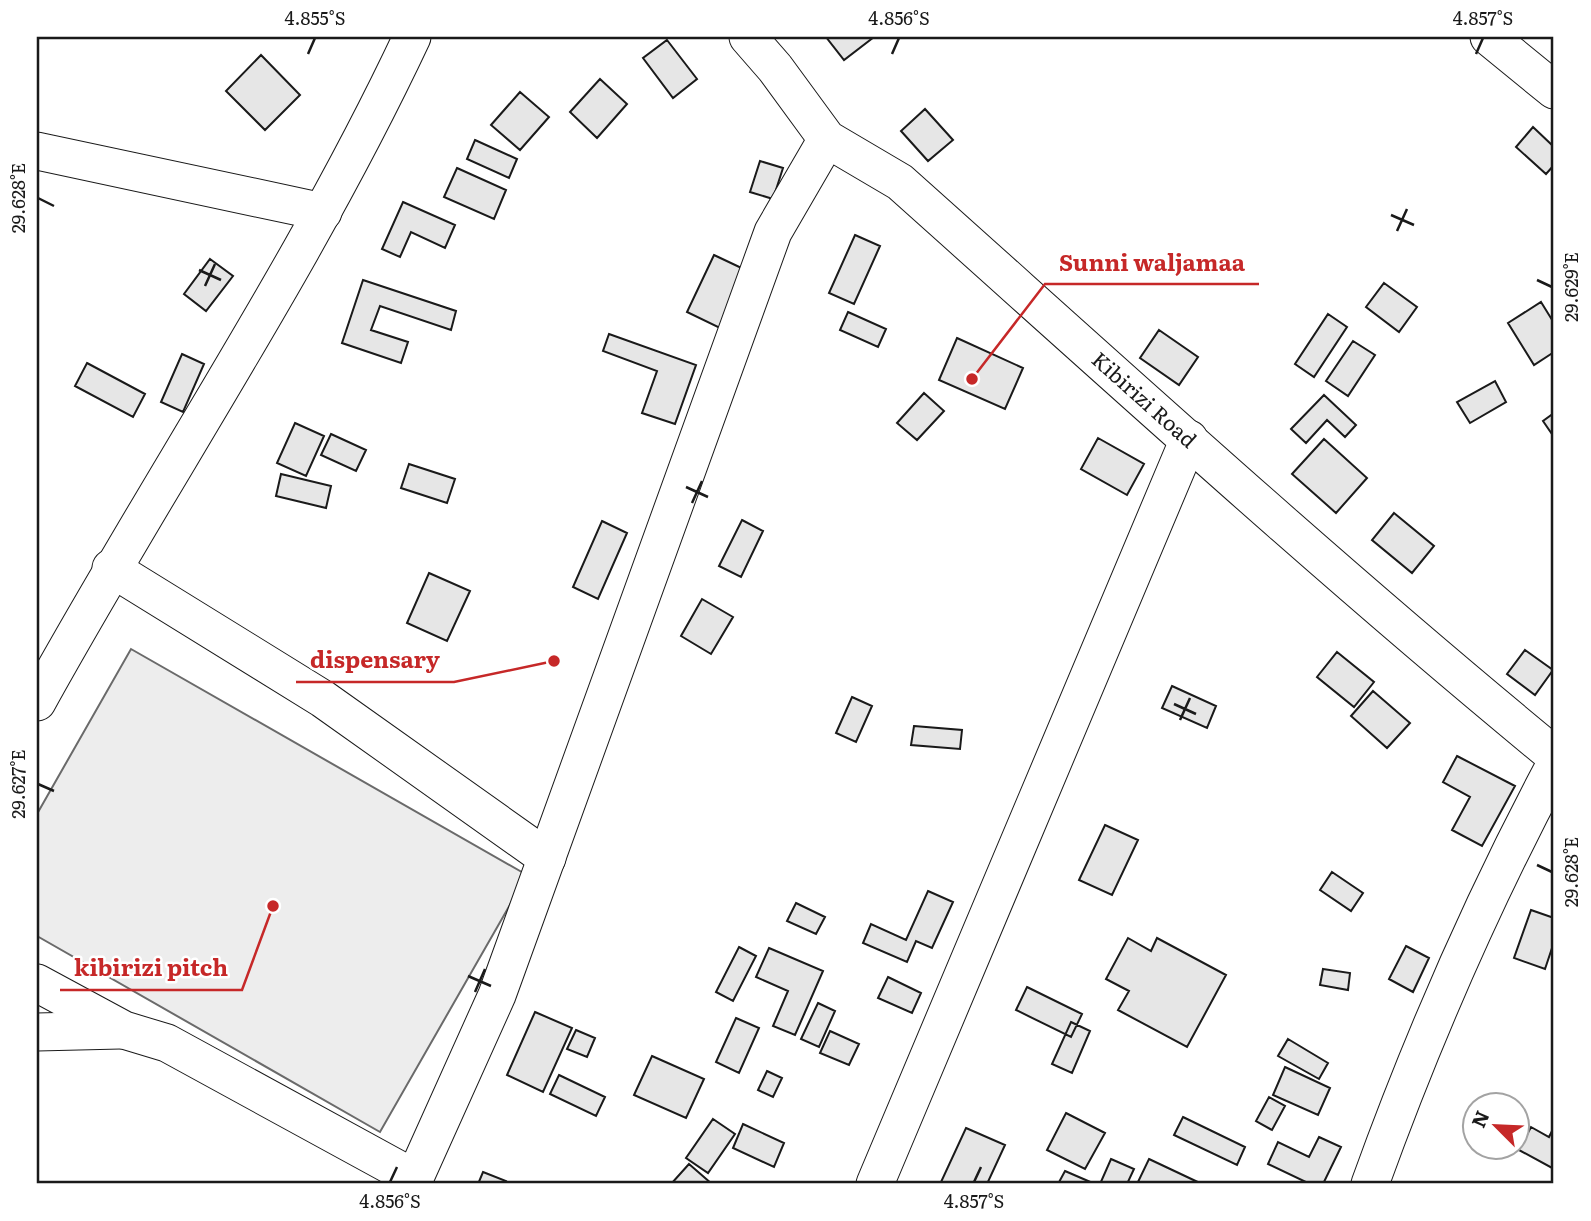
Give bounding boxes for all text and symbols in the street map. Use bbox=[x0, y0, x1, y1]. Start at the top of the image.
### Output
text: 4.855°S bbox=[285, 4, 345, 31]
text: 4.856°S bbox=[868, 4, 930, 31]
text: 4.857°S bbox=[1453, 4, 1513, 31]
text: 29.628°E bbox=[4, 163, 31, 233]
callout: Sunni waljamaa bbox=[1045, 240, 1259, 284]
text: Sunni waljamaa bbox=[1059, 244, 1246, 278]
text: 29.629°E bbox=[1557, 252, 1584, 322]
street label: Kibirizi Road bbox=[1086, 343, 1205, 454]
callout: dispensary bbox=[296, 638, 454, 682]
text: dispensary bbox=[310, 641, 440, 675]
text: 29.627°E bbox=[4, 749, 31, 819]
text: 29.628°E bbox=[1557, 837, 1584, 907]
callout: kibirizi pitch bbox=[60, 946, 242, 990]
text: kibirizi pitch bbox=[74, 949, 228, 983]
north arrow bbox=[1462, 1092, 1532, 1162]
text: N bbox=[1464, 1106, 1496, 1132]
text: 4.856°S bbox=[359, 1187, 421, 1214]
text: 4.857°S bbox=[944, 1187, 1004, 1214]

